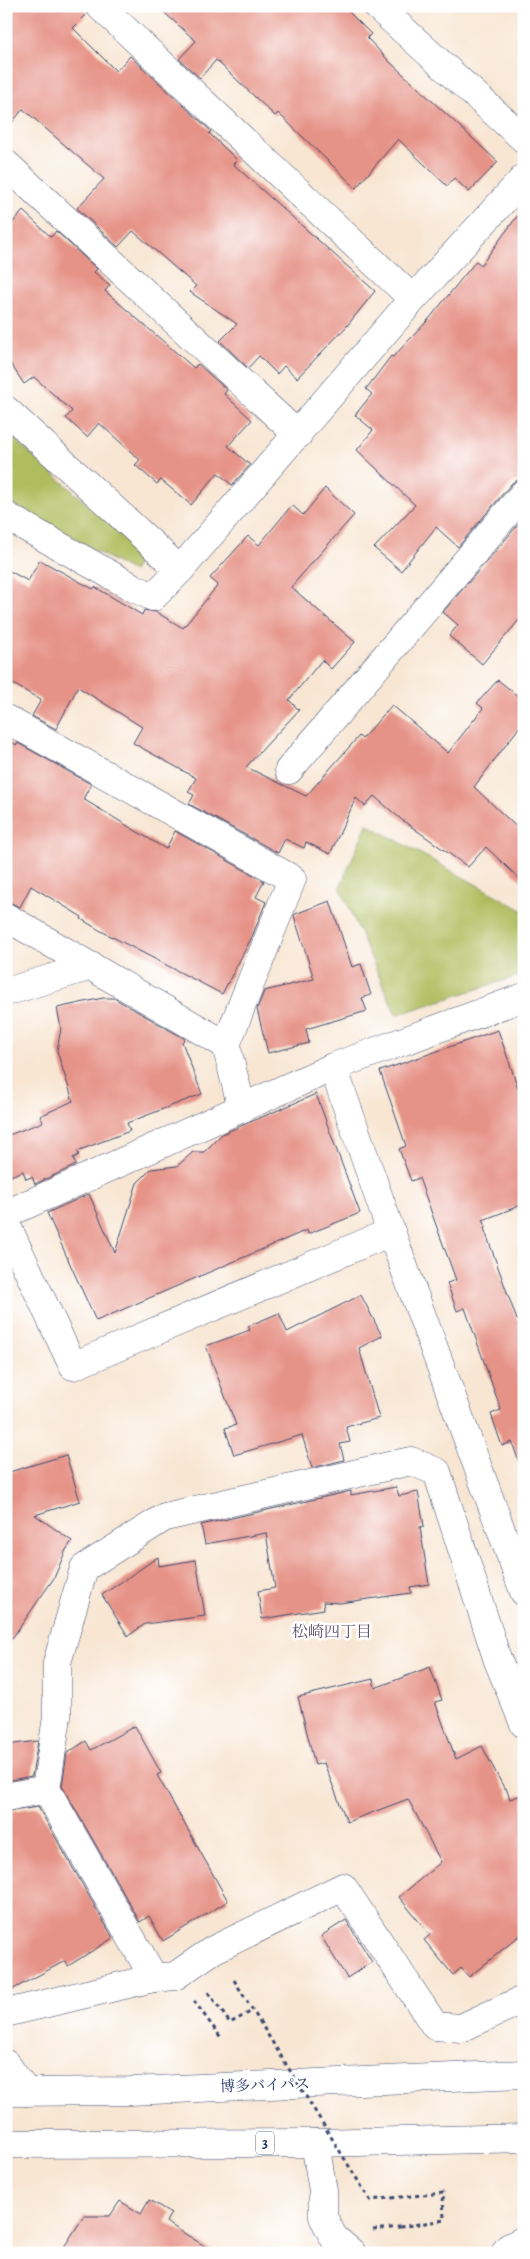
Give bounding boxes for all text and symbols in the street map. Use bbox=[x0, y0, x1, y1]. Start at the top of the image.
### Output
district label: 松崎四丁目 bbox=[292, 1621, 372, 1643]
street label: 博多バイパス bbox=[220, 2073, 310, 2097]
road number: 3 bbox=[256, 2132, 274, 2154]

